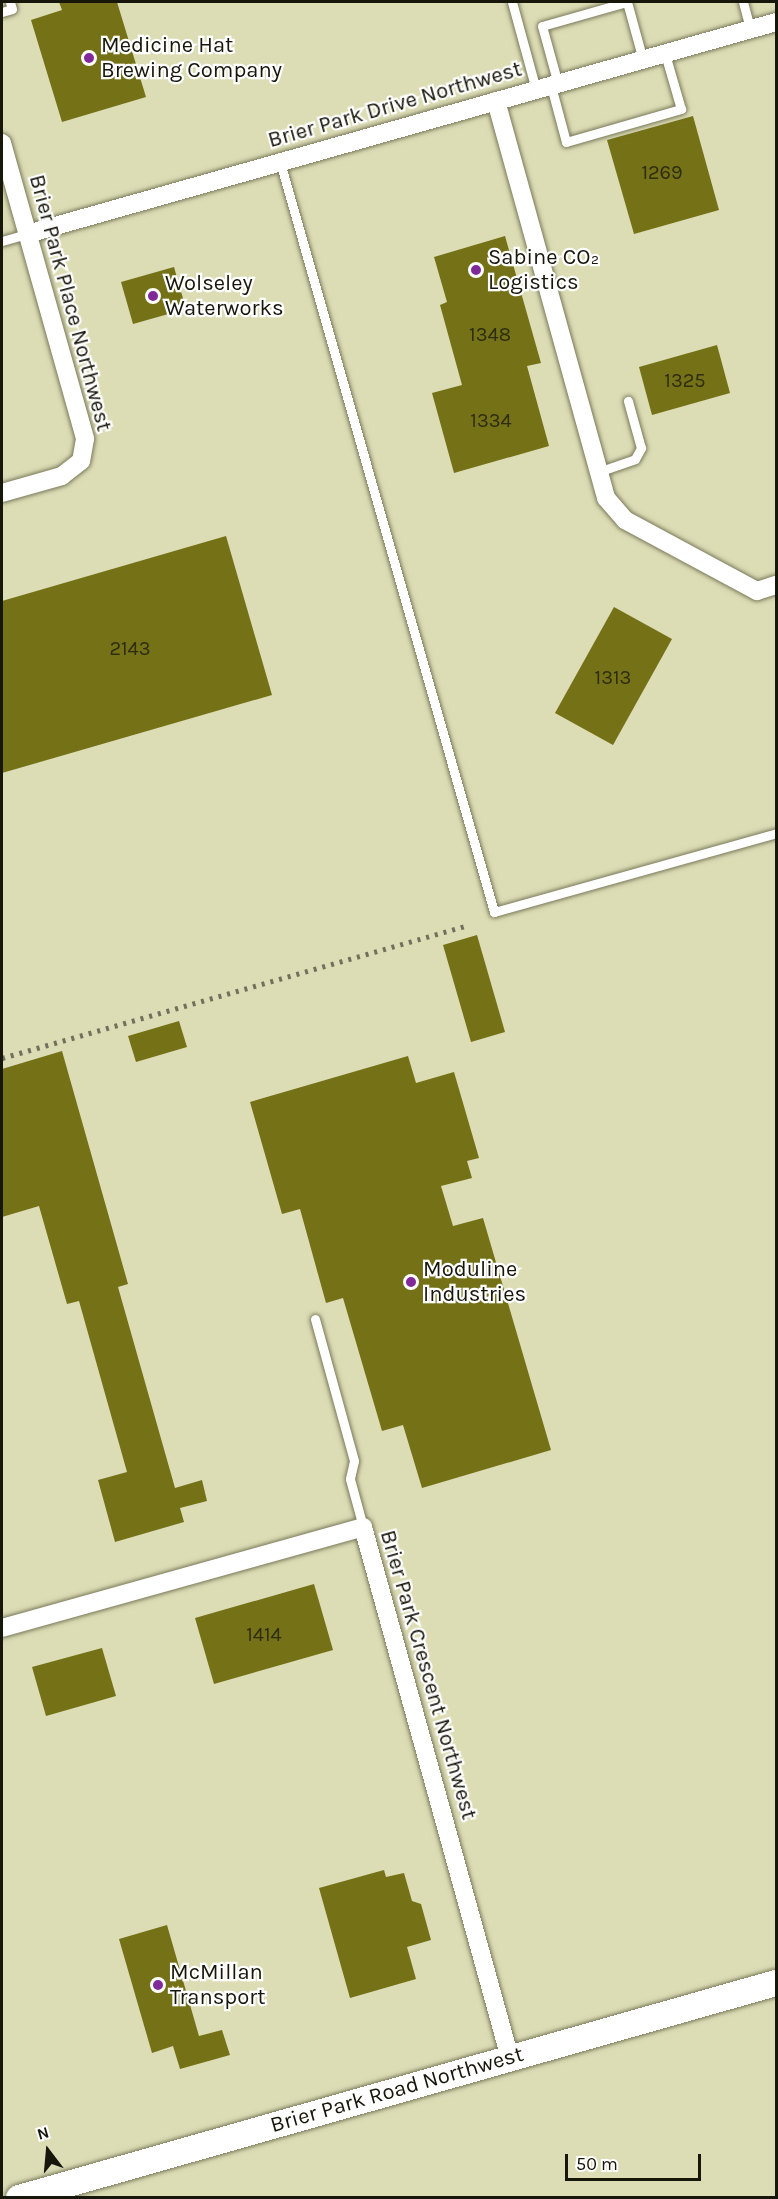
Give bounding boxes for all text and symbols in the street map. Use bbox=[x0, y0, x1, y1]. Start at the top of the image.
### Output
place label: Medicine Hat Brewing Company bbox=[101, 32, 282, 84]
marker: Medicine Hat Brewing Company bbox=[82, 51, 96, 65]
street label: Brier Park Drive Northwest bbox=[265, 56, 525, 154]
house number: 1269 bbox=[641, 160, 683, 184]
street label: Brier Park Place Northwest bbox=[23, 172, 117, 434]
place label: Sabine CO₂ Logistics bbox=[488, 244, 599, 296]
marker: Sabine CO₂ Logistics bbox=[469, 263, 483, 277]
place label: Wolseley Waterworks bbox=[165, 270, 283, 322]
marker: Wolseley Waterworks bbox=[146, 289, 160, 303]
house number: 1348 bbox=[469, 322, 511, 346]
house number: 1325 bbox=[664, 368, 706, 392]
house number: 1334 bbox=[470, 408, 512, 432]
house number: 2143 bbox=[109, 636, 151, 660]
house number: 1313 bbox=[595, 665, 631, 689]
place label: Moduline Industries bbox=[423, 1256, 526, 1308]
marker: Moduline Industries bbox=[404, 1275, 418, 1289]
street label: Brier Park Crescent Northwest bbox=[374, 1527, 482, 1823]
house number: 1414 bbox=[246, 1622, 282, 1646]
place label: McMillan Transport bbox=[170, 1959, 265, 2011]
marker: McMillan Transport bbox=[151, 1978, 165, 1992]
street label: Brier Park Road Northwest bbox=[267, 2041, 527, 2139]
north arrow bbox=[18, 2121, 78, 2181]
text: N bbox=[35, 2123, 51, 2144]
scale bar bbox=[568, 2142, 704, 2180]
text: 50 m bbox=[576, 2153, 618, 2175]

